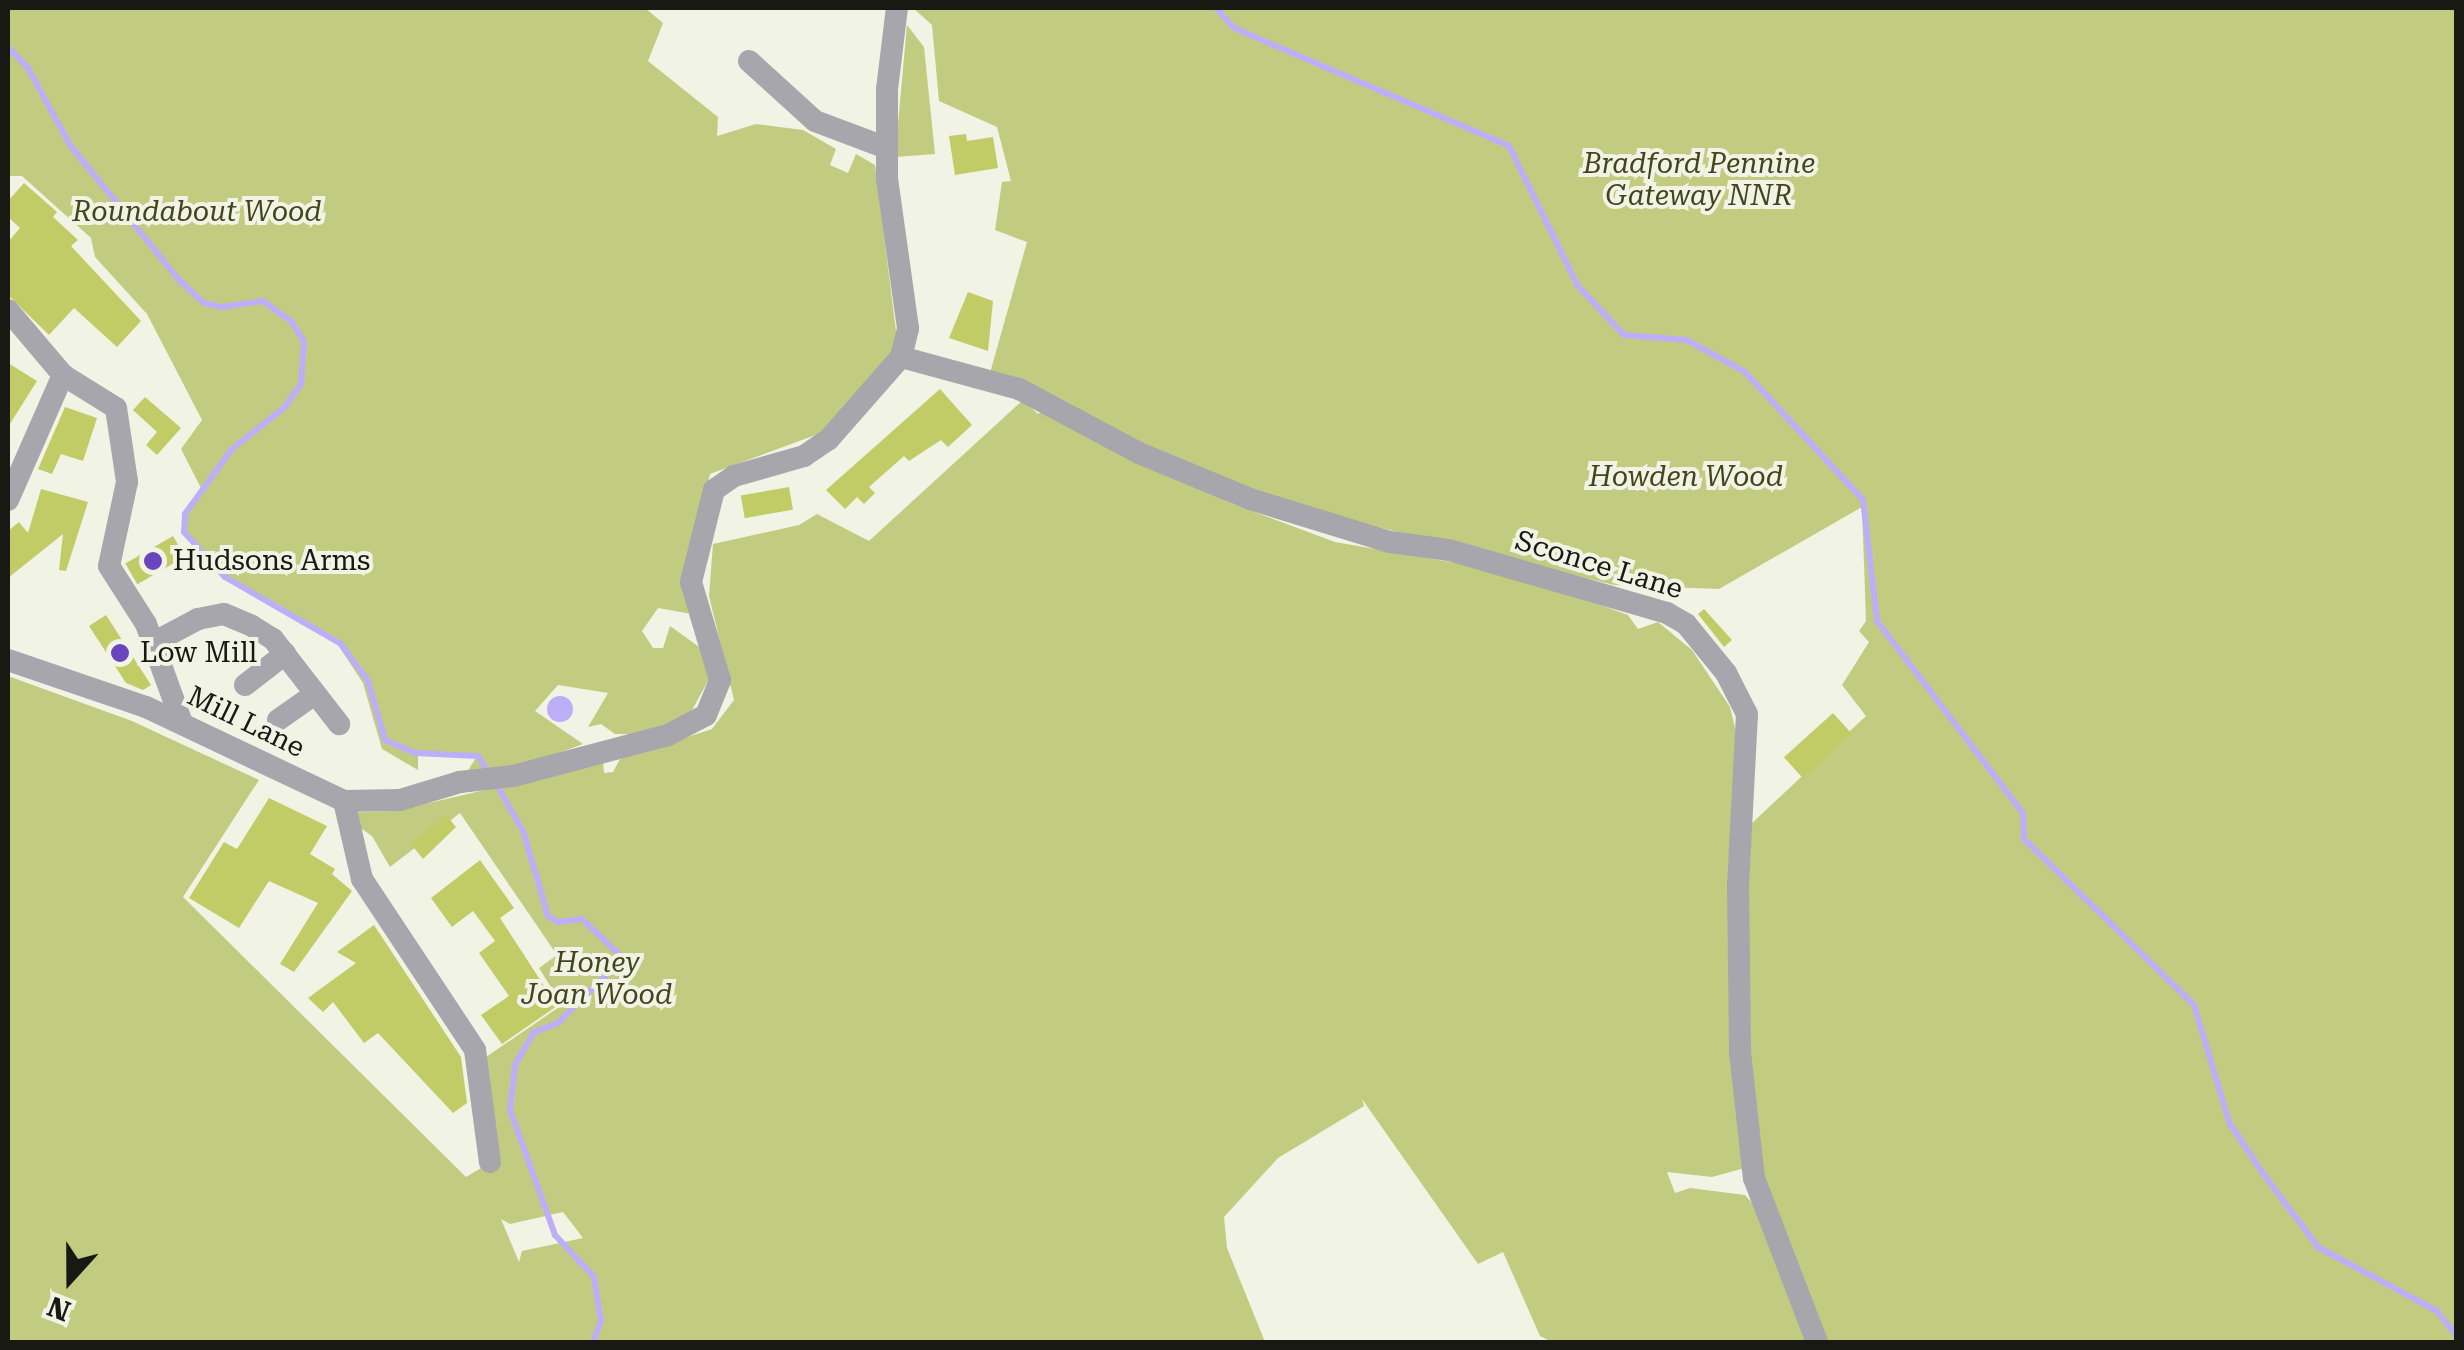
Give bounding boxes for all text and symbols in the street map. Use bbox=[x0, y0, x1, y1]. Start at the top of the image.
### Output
park label: Bradford Pennine Gateway NNR bbox=[1583, 147, 1815, 213]
park label: Roundabout Wood bbox=[72, 195, 322, 229]
park label: Howden Wood bbox=[1589, 460, 1783, 494]
street label: Sconce Lane bbox=[1511, 524, 1687, 606]
place label: Hudsons Arms bbox=[173, 544, 370, 578]
marker: Hudsons Arms bbox=[142, 550, 164, 572]
place label: Low Mill bbox=[140, 636, 257, 670]
marker: Low Mill bbox=[109, 642, 131, 664]
street label: Mill Lane bbox=[182, 679, 310, 765]
park label: Honey Joan Wood bbox=[522, 946, 672, 1012]
north arrow bbox=[20, 1230, 120, 1330]
text: N bbox=[43, 1289, 75, 1328]

